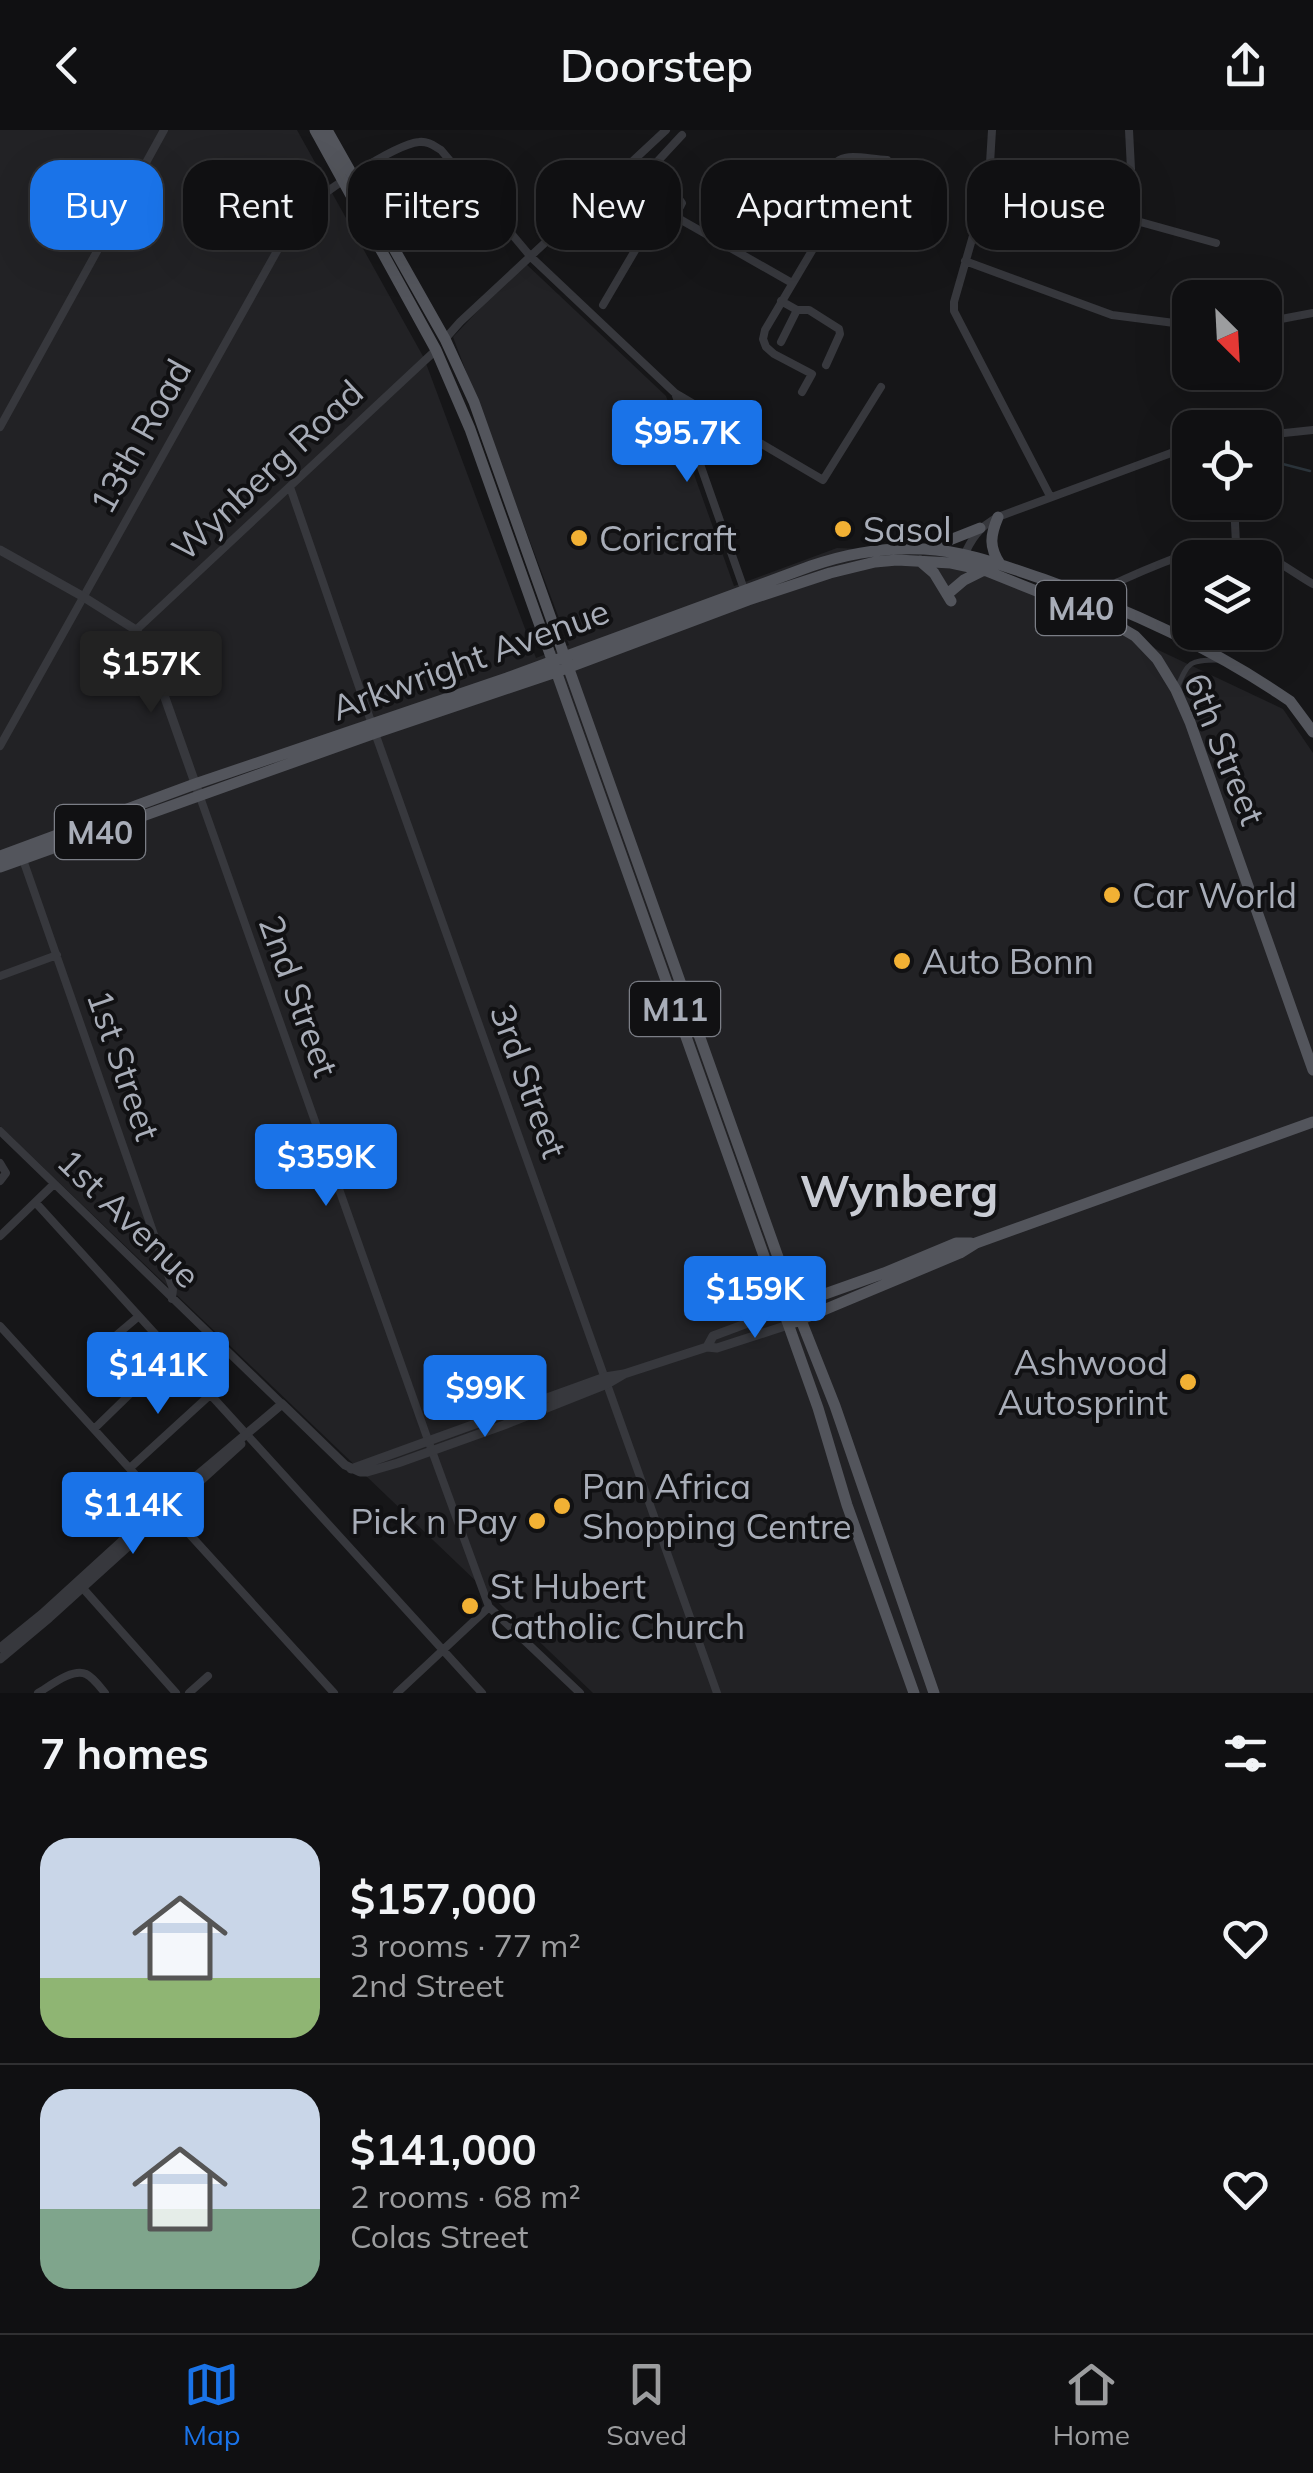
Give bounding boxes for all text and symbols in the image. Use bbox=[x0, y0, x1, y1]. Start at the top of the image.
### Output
text: Doorstep bbox=[560, 37, 753, 93]
icon: back bbox=[40, 38, 95, 93]
icon: share bbox=[1218, 38, 1273, 93]
chip: Buy bbox=[30, 160, 163, 250]
chip: Rent bbox=[183, 160, 328, 250]
chip: Filters bbox=[348, 160, 516, 250]
chip: New bbox=[536, 160, 681, 250]
chip: Apartment bbox=[701, 160, 947, 250]
chip: House bbox=[967, 160, 1140, 250]
north arrow bbox=[1172, 280, 1282, 390]
map controls bbox=[1172, 280, 1282, 650]
street label: 13th Road bbox=[80, 351, 200, 521]
street label: Wynberg Road bbox=[162, 370, 372, 570]
pin: $95.7K bbox=[606, 400, 768, 485]
button: locate bbox=[1172, 410, 1282, 520]
text: $95.7K bbox=[634, 412, 740, 452]
place label: Sasol bbox=[863, 507, 951, 551]
place label: Coricraft bbox=[599, 516, 737, 560]
marker: Sasol bbox=[832, 518, 854, 540]
marker: Coricraft bbox=[568, 527, 590, 549]
button: layers bbox=[1172, 540, 1282, 650]
road number: M40 bbox=[1036, 581, 1126, 635]
street label: Arkwright Avenue bbox=[325, 588, 615, 730]
pin: $157K bbox=[81, 631, 221, 716]
text: $157K bbox=[102, 643, 200, 683]
street label: 6th Street bbox=[1175, 667, 1275, 831]
road number: M40 bbox=[55, 805, 145, 859]
place label: Car World bbox=[1132, 873, 1297, 917]
marker: Car World bbox=[1101, 884, 1123, 906]
street label: 2nd Street bbox=[250, 909, 348, 1083]
place label: Auto Bonn bbox=[922, 939, 1094, 983]
marker: Auto Bonn bbox=[891, 950, 913, 972]
road number: M11 bbox=[630, 982, 720, 1036]
street label: 1st Street bbox=[78, 984, 170, 1146]
street label: 3rd Street bbox=[481, 998, 577, 1164]
pin: $359K bbox=[256, 1124, 396, 1209]
text: $359K bbox=[277, 1136, 375, 1176]
street label: 1st Avenue bbox=[48, 1139, 210, 1297]
district label: Wynberg bbox=[800, 1162, 998, 1218]
pin: $159K bbox=[685, 1256, 825, 1341]
text: $159K bbox=[706, 1268, 804, 1308]
pin: $141K bbox=[88, 1332, 228, 1417]
place label: Ashwood Autosprint bbox=[998, 1340, 1168, 1424]
text: $141K bbox=[109, 1344, 207, 1384]
pin: $99K bbox=[426, 1355, 544, 1440]
text: $99K bbox=[446, 1367, 524, 1407]
marker: Ashwood Autosprint bbox=[1177, 1371, 1199, 1393]
place label: Pan Africa Shopping Centre bbox=[582, 1464, 851, 1548]
pin: $114K bbox=[63, 1472, 203, 1557]
text: $114K bbox=[84, 1484, 182, 1524]
marker: Pan Africa Shopping Centre bbox=[551, 1495, 573, 1517]
place label: Pick n Pay bbox=[350, 1499, 517, 1543]
marker: Pick n Pay bbox=[526, 1510, 548, 1532]
place label: St Hubert Catholic Church bbox=[490, 1564, 745, 1648]
marker: St Hubert Catholic Church bbox=[459, 1595, 481, 1617]
icon: filters bbox=[1218, 1726, 1273, 1781]
text: 7 homes bbox=[40, 1727, 209, 1780]
text: $157,000 bbox=[350, 1872, 537, 1925]
icon: home bbox=[120, 1878, 240, 1998]
icon: heart bbox=[1218, 1911, 1273, 1966]
text: 3 rooms · 77 m² bbox=[350, 1925, 581, 1965]
text: 2nd Street bbox=[350, 1965, 504, 2005]
text: $141,000 bbox=[350, 2123, 537, 2176]
icon: home bbox=[120, 2129, 240, 2249]
icon: heart bbox=[1218, 2162, 1273, 2217]
text: 2 rooms · 68 m² bbox=[350, 2176, 581, 2216]
text: Colas Street bbox=[350, 2216, 529, 2256]
tab: Map bbox=[183, 2357, 241, 2452]
tab: Saved bbox=[606, 2357, 687, 2452]
tab: Home bbox=[1053, 2357, 1130, 2452]

